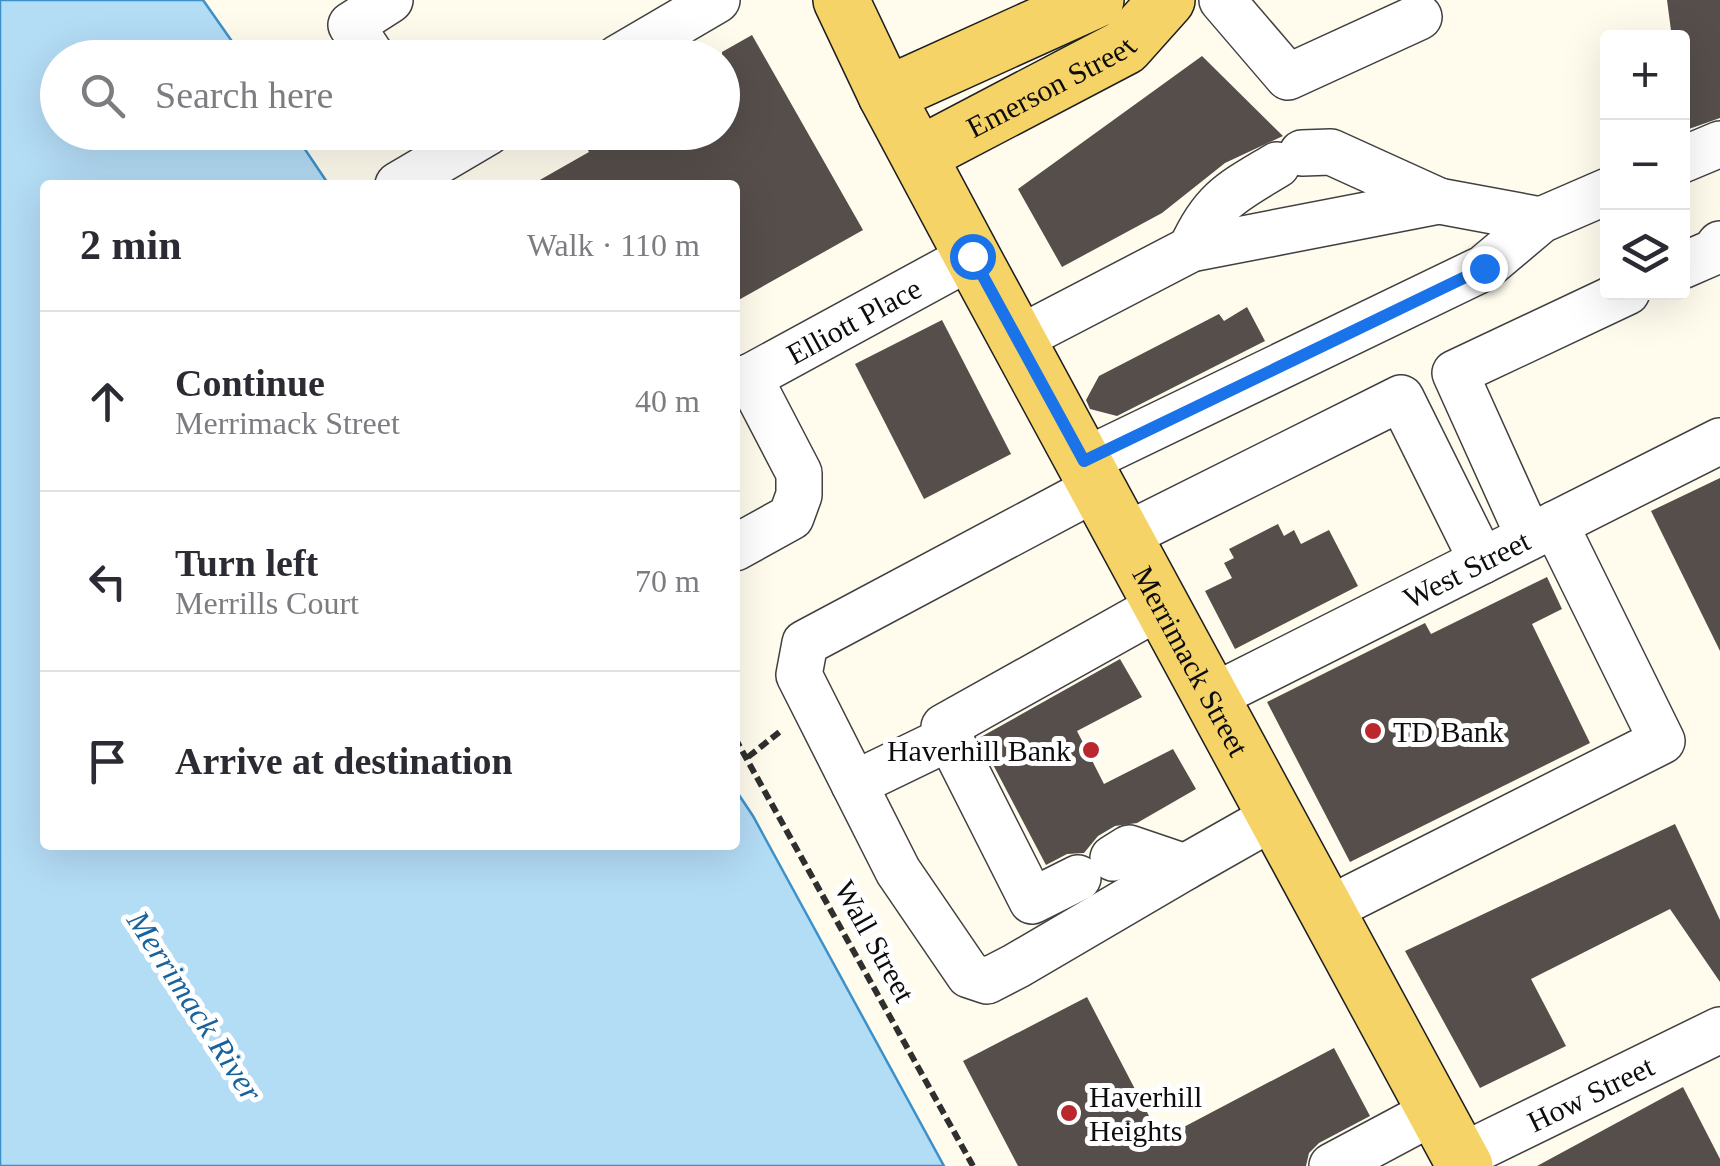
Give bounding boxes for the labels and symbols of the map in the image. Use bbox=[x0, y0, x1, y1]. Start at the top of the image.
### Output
street label: Emerson Street bbox=[961, 30, 1143, 144]
route start bbox=[950, 234, 996, 280]
route end bbox=[1462, 246, 1508, 292]
street label: Elliott Place bbox=[781, 271, 926, 370]
street label: West Street bbox=[1398, 523, 1536, 614]
street label: Merrimack Street bbox=[1127, 560, 1256, 762]
place label: TD Bank bbox=[1393, 715, 1504, 748]
marker: TD Bank bbox=[1362, 720, 1384, 742]
place label: Haverhill Bank bbox=[887, 734, 1071, 767]
marker: Haverhill Bank bbox=[1080, 739, 1102, 761]
street label: Wall Street bbox=[828, 875, 922, 1008]
water label: Merrimack River bbox=[120, 903, 270, 1108]
street label: How Street bbox=[1522, 1048, 1659, 1138]
place label: Haverhill Heights bbox=[1089, 1080, 1202, 1147]
marker: Haverhill Heights bbox=[1058, 1102, 1080, 1124]

